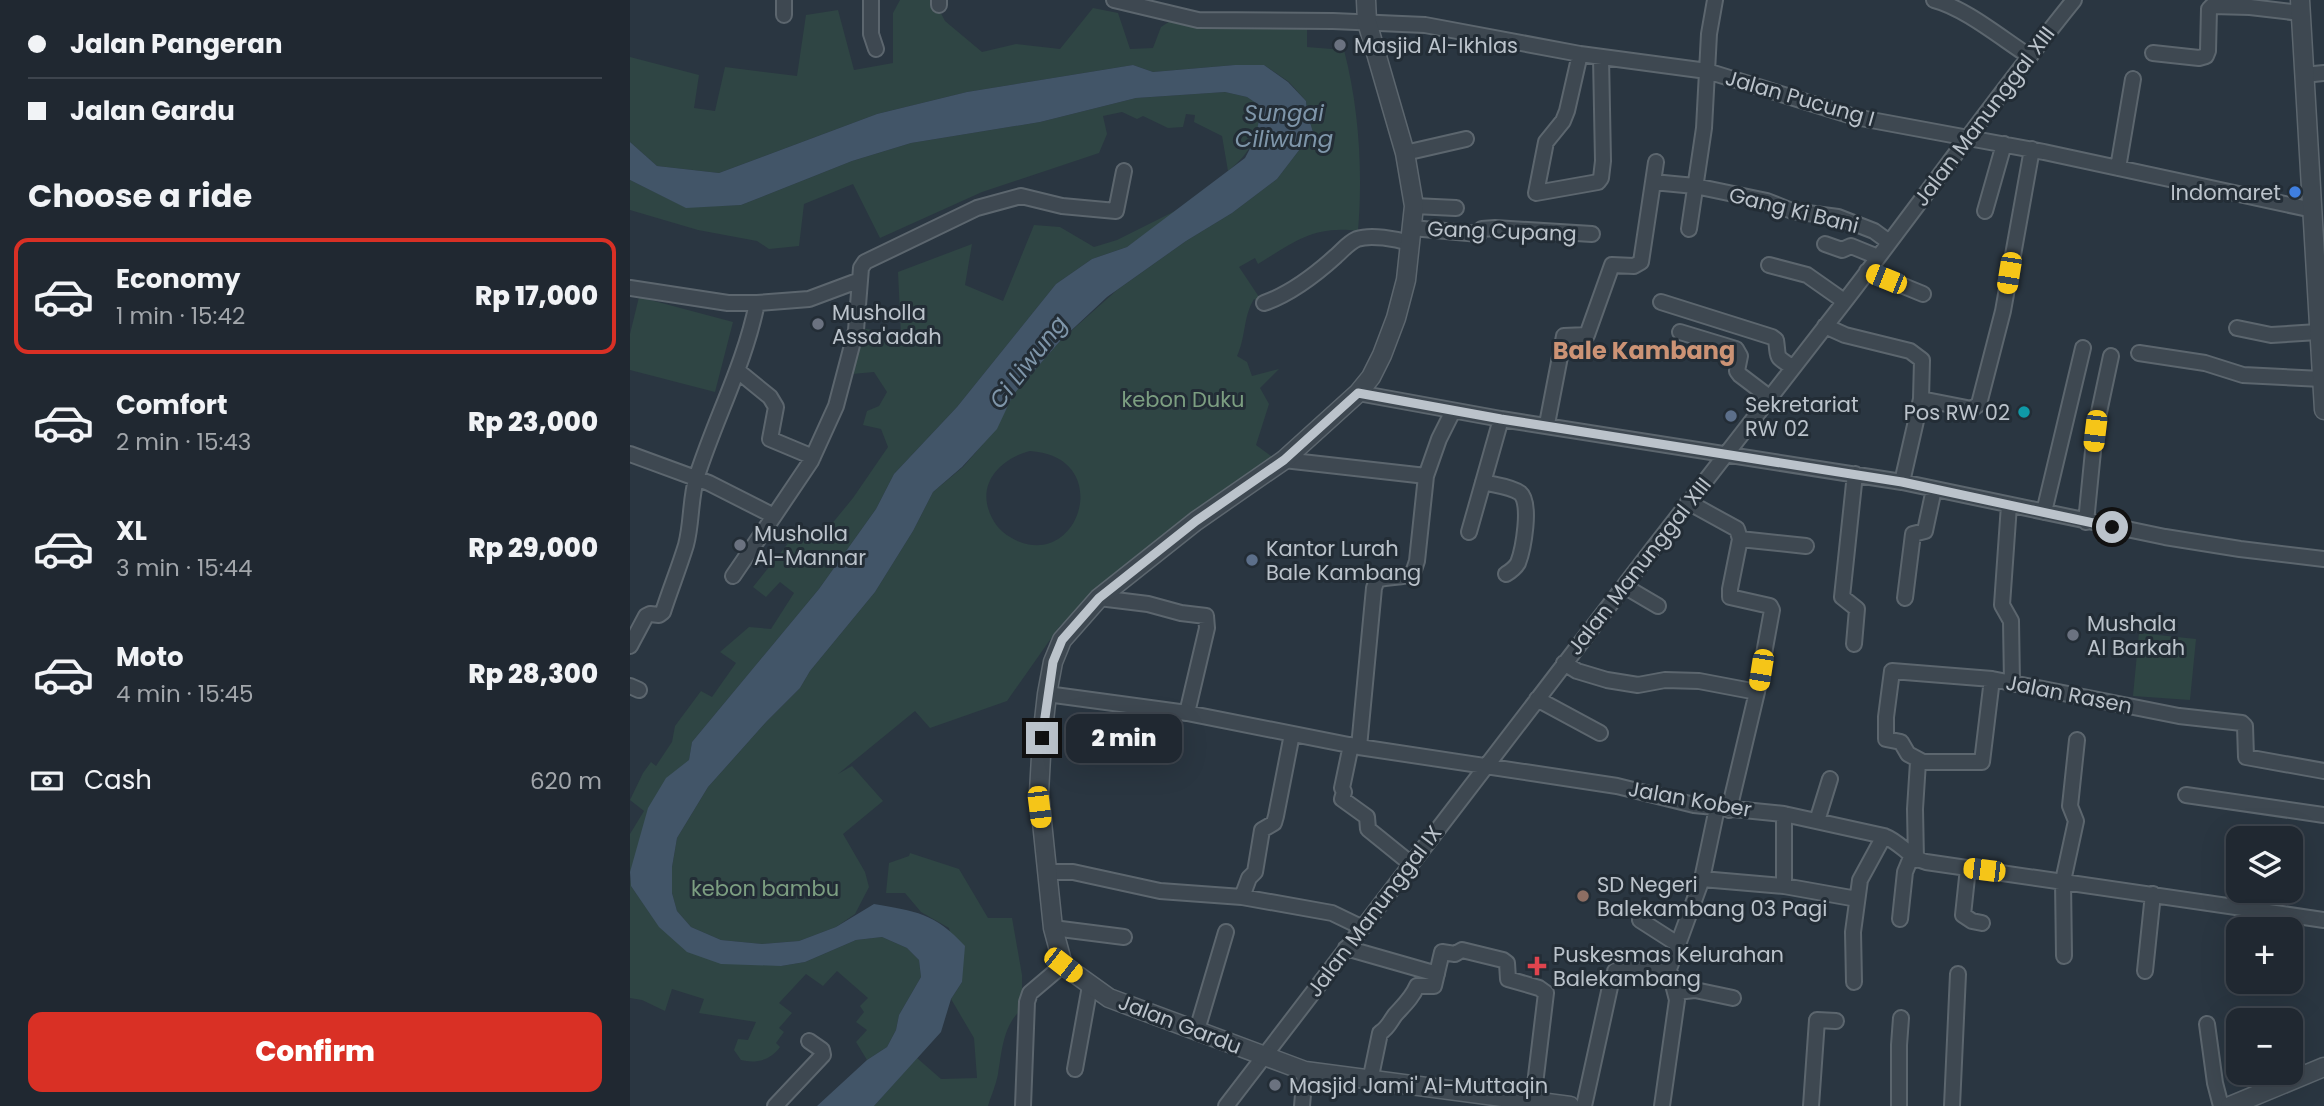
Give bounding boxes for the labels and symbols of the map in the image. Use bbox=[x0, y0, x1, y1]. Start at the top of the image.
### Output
street label: Jalan Manunggal XIII bbox=[1907, 20, 2061, 212]
place label: Masjid Al-Ikhlas bbox=[1354, 31, 1518, 60]
marker: Masjid Al-Ikhlas bbox=[1332, 37, 1348, 53]
street label: Jalan Pucung I bbox=[1722, 63, 1878, 133]
water label: Sungai Ciliwung bbox=[1235, 97, 1333, 155]
place label: Indomaret bbox=[2170, 178, 2281, 207]
street label: Gang Ki Bani bbox=[1726, 180, 1862, 240]
marker: Indomaret bbox=[2287, 184, 2303, 200]
street label: Gang Cupang bbox=[1427, 214, 1577, 248]
car bbox=[1996, 251, 2023, 295]
car bbox=[1863, 261, 1910, 297]
place label: Musholla Assa'adah bbox=[832, 298, 942, 351]
water label: Ci Liwung bbox=[982, 309, 1074, 415]
marker: Musholla Assa'adah bbox=[810, 316, 826, 332]
district label: Bale Kambang bbox=[1553, 334, 1735, 367]
park label: kebon Duku bbox=[1121, 385, 1245, 414]
place label: Sekretariat RW 02 bbox=[1745, 390, 1859, 443]
place label: Pos RW 02 bbox=[1904, 398, 2010, 427]
marker: Pos RW 02 bbox=[2016, 404, 2032, 420]
marker: Sekretariat RW 02 bbox=[1723, 408, 1739, 424]
car bbox=[2083, 409, 2108, 453]
street label: Jalan Manunggal XIII bbox=[1560, 471, 1718, 661]
route start bbox=[2096, 511, 2128, 543]
place label: Musholla Al-Mannar bbox=[754, 519, 866, 572]
place label: Kantor Lurah Bale Kambang bbox=[1266, 534, 1421, 587]
marker: Musholla Al-Mannar bbox=[732, 537, 748, 553]
marker: Kantor Lurah Bale Kambang bbox=[1244, 552, 1260, 568]
place label: Mushala Al Barkah bbox=[2087, 609, 2185, 662]
marker: Mushala Al Barkah bbox=[2065, 627, 2081, 643]
car bbox=[1748, 648, 1775, 692]
street label: Jalan Rasen bbox=[2003, 668, 2135, 720]
callout: 2 min bbox=[1066, 714, 1182, 762]
route end bbox=[1026, 722, 1058, 754]
street label: Jalan Kober bbox=[1626, 774, 1754, 824]
car bbox=[1027, 785, 1052, 829]
street label: Jalan Manunggal IX bbox=[1300, 819, 1448, 1003]
car bbox=[1962, 857, 2007, 883]
place label: SD Negeri Balekambang 03 Pagi bbox=[1597, 870, 1827, 923]
park label: kebon bambu bbox=[691, 874, 839, 903]
marker: SD Negeri Balekambang 03 Pagi bbox=[1575, 888, 1591, 904]
place label: Puskesmas Kelurahan Balekambang bbox=[1553, 940, 1784, 993]
car bbox=[1040, 944, 1087, 986]
marker: Puskesmas Kelurahan Balekambang bbox=[1527, 956, 1547, 976]
street label: Jalan Gardu bbox=[1114, 987, 1246, 1061]
place label: Masjid Jami' Al-Muttaqin bbox=[1289, 1071, 1548, 1100]
marker: Masjid Jami' Al-Muttaqin bbox=[1267, 1077, 1283, 1093]

